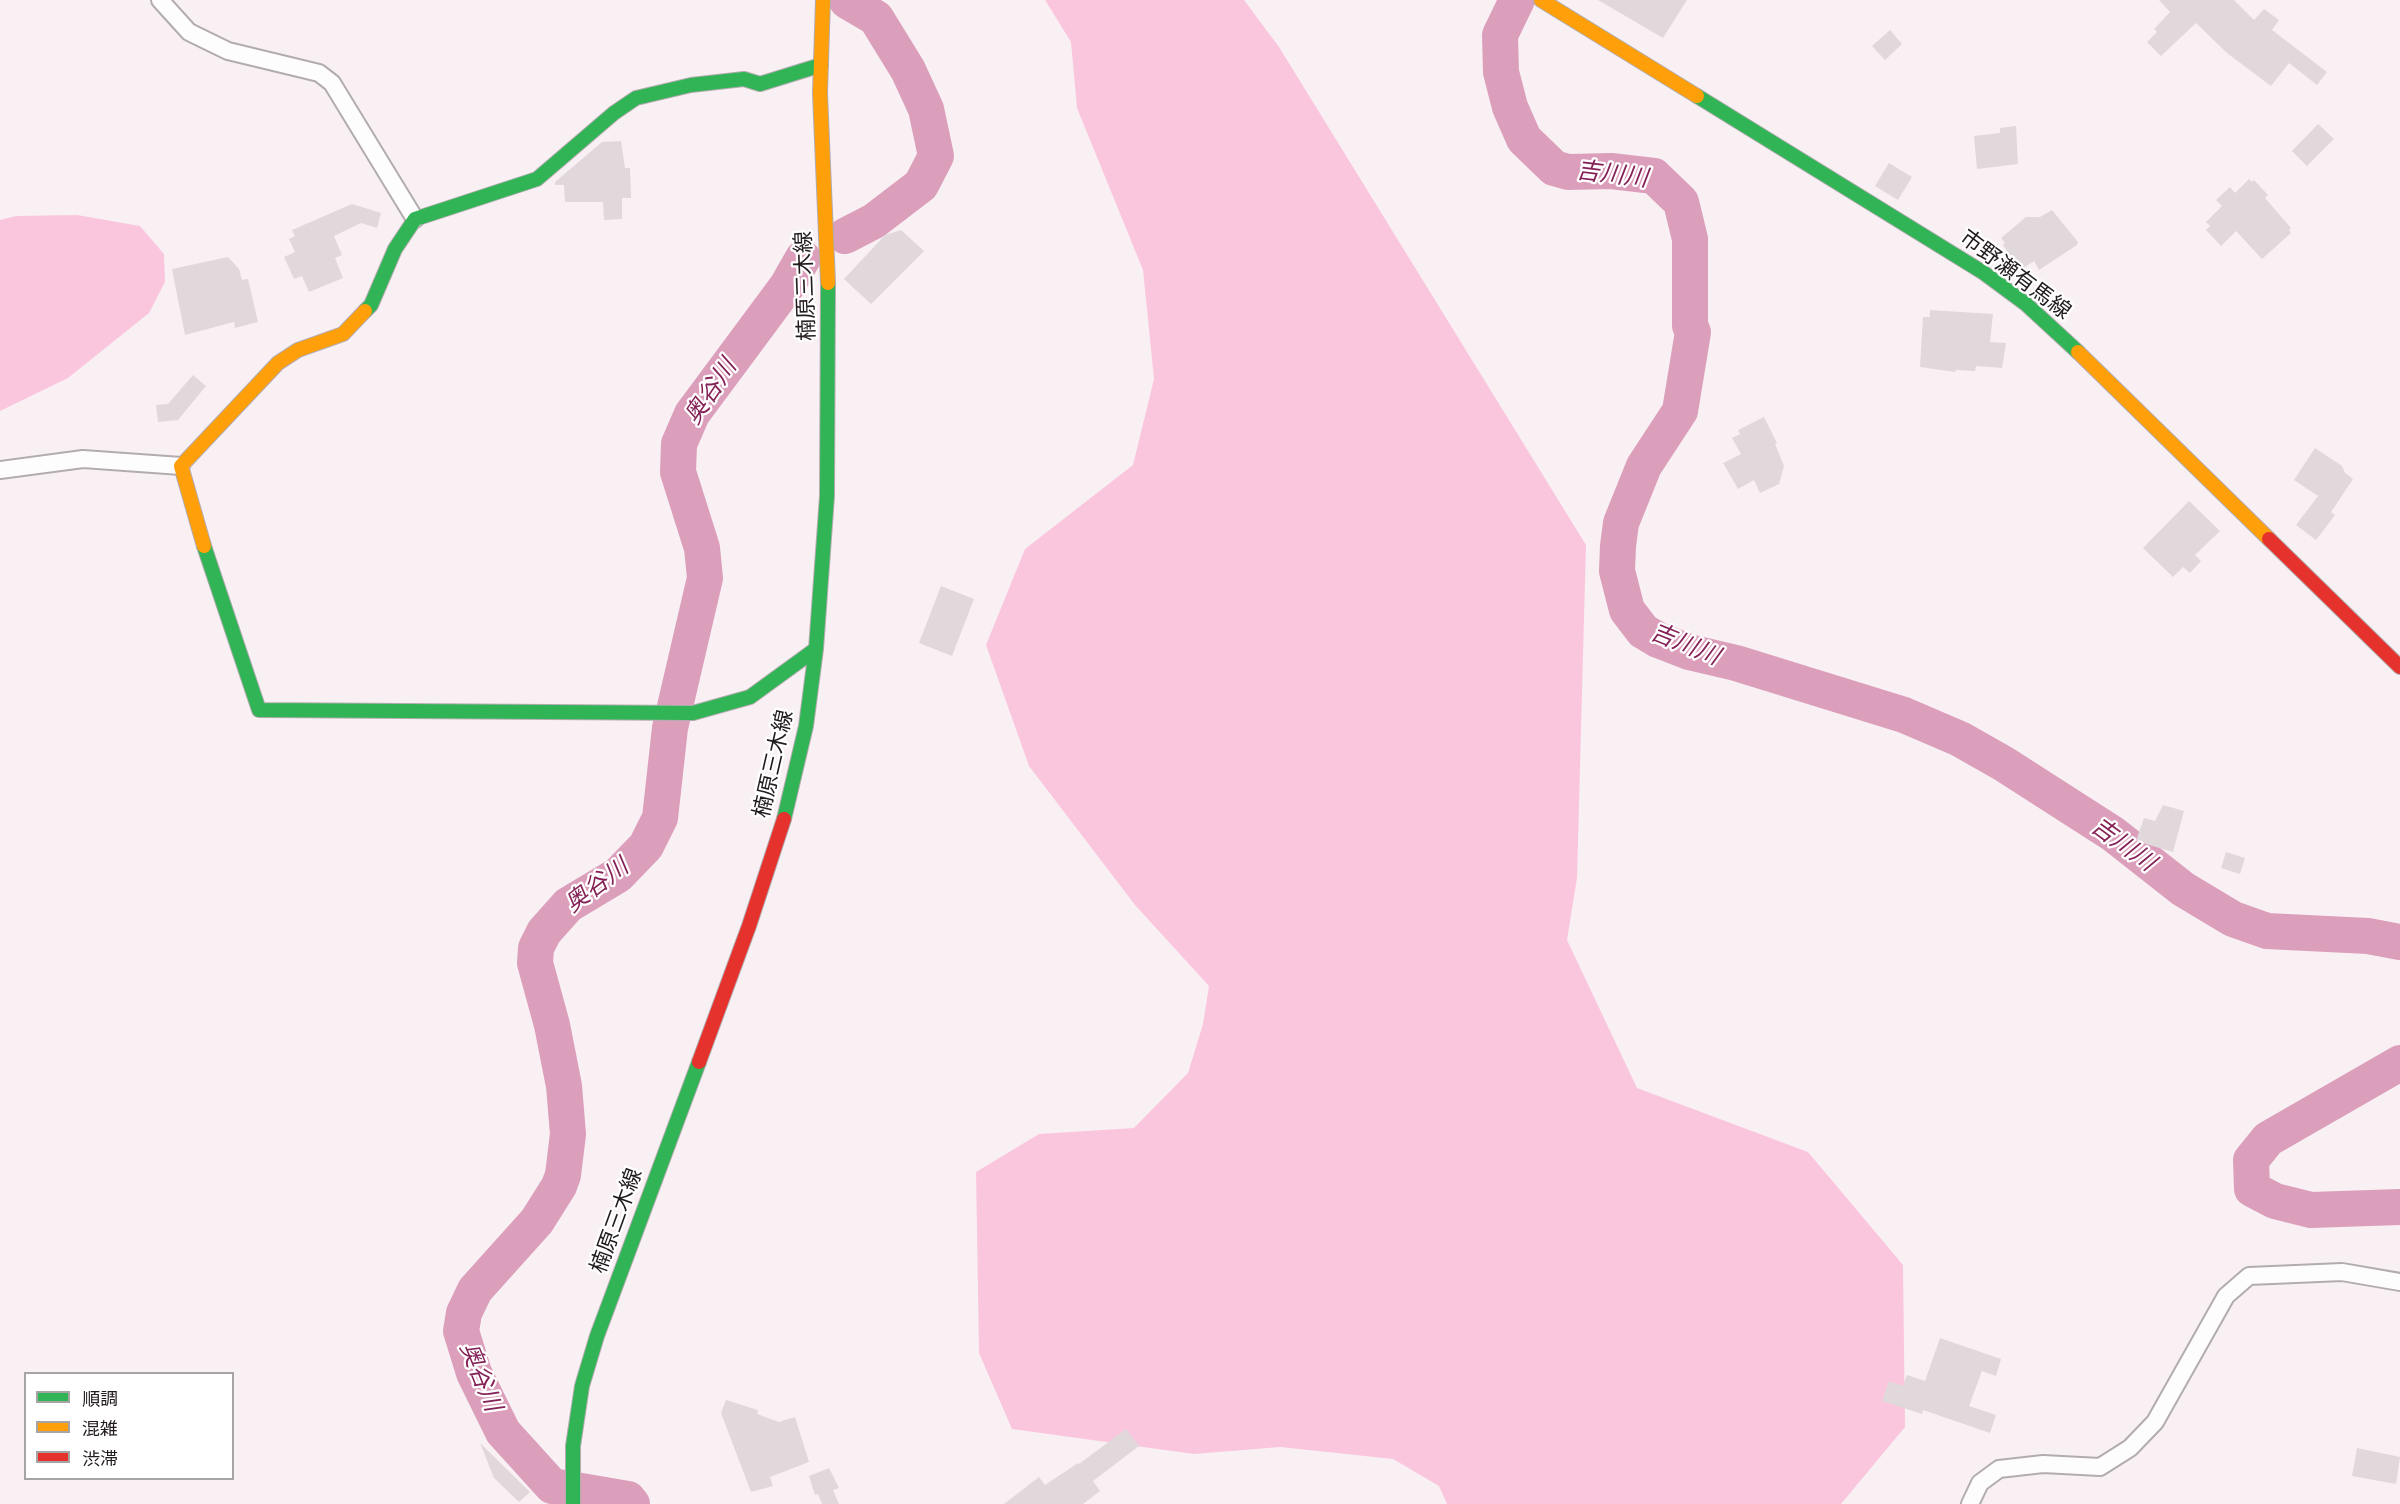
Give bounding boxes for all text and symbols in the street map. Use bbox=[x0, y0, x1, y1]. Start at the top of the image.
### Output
water label: 吉川川 bbox=[1575, 156, 1649, 194]
street label: 市野瀬有馬線 bbox=[1954, 225, 2076, 325]
street label: 楠原三木線 bbox=[791, 231, 821, 341]
water label: 奥谷川 bbox=[679, 354, 743, 430]
water label: 吉川川 bbox=[1646, 618, 1724, 672]
street label: 楠原三木線 bbox=[749, 707, 799, 821]
water label: 吉川川 bbox=[2085, 812, 2161, 878]
water label: 奥谷川 bbox=[560, 853, 634, 919]
street label: 楠原三木線 bbox=[586, 1165, 648, 1277]
water label: 奥谷川 bbox=[453, 1338, 507, 1416]
legend bbox=[24, 1372, 234, 1480]
text: 順調 bbox=[82, 1388, 118, 1410]
text: 混雑 bbox=[82, 1418, 118, 1440]
text: 渋滞 bbox=[82, 1448, 118, 1470]

